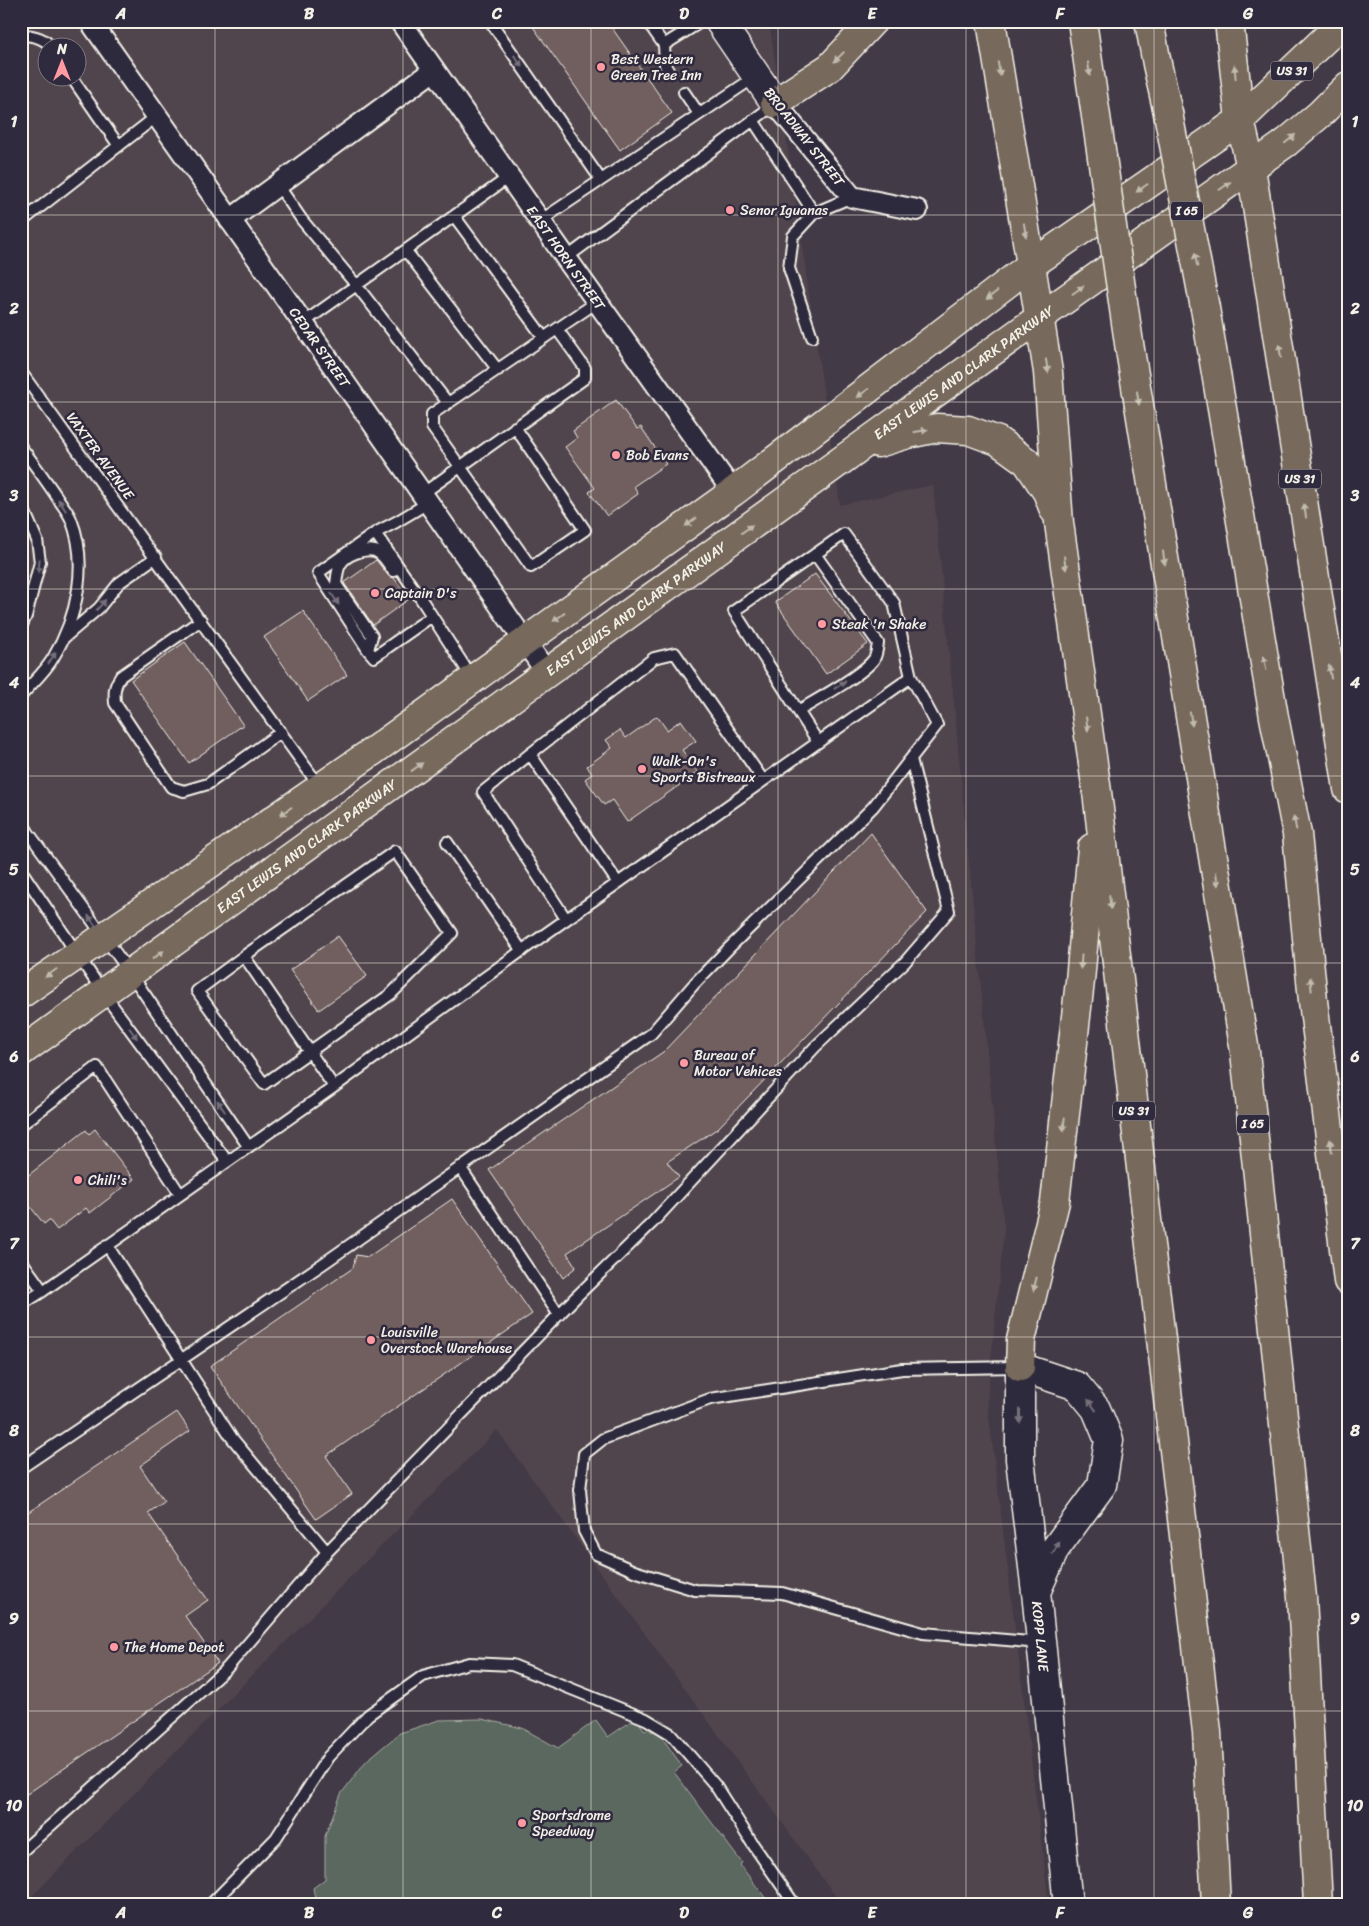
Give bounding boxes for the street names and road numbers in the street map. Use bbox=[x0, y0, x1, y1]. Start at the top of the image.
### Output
road number: US 31 bbox=[1271, 61, 1313, 80]
street label: BROADWAY STREET bbox=[757, 82, 852, 193]
street label: EAST HORN STREET bbox=[520, 200, 613, 316]
road number: I 65 bbox=[1171, 202, 1203, 220]
street label: EAST LEWIS AND CLARK PARKWAY bbox=[868, 298, 1060, 446]
street label: CEDAR STREET bbox=[283, 301, 358, 394]
street label: VAXTER AVENUE bbox=[59, 407, 141, 506]
road number: US 31 bbox=[1279, 469, 1321, 488]
street label: EAST LEWIS AND CLARK PARKWAY bbox=[540, 534, 733, 683]
street label: EAST LEWIS AND CLARK PARKWAY bbox=[211, 772, 403, 920]
road number: US 31 bbox=[1113, 1102, 1155, 1120]
road number: I 65 bbox=[1237, 1114, 1269, 1134]
street label: KOPP LANE bbox=[1025, 1600, 1057, 1674]

